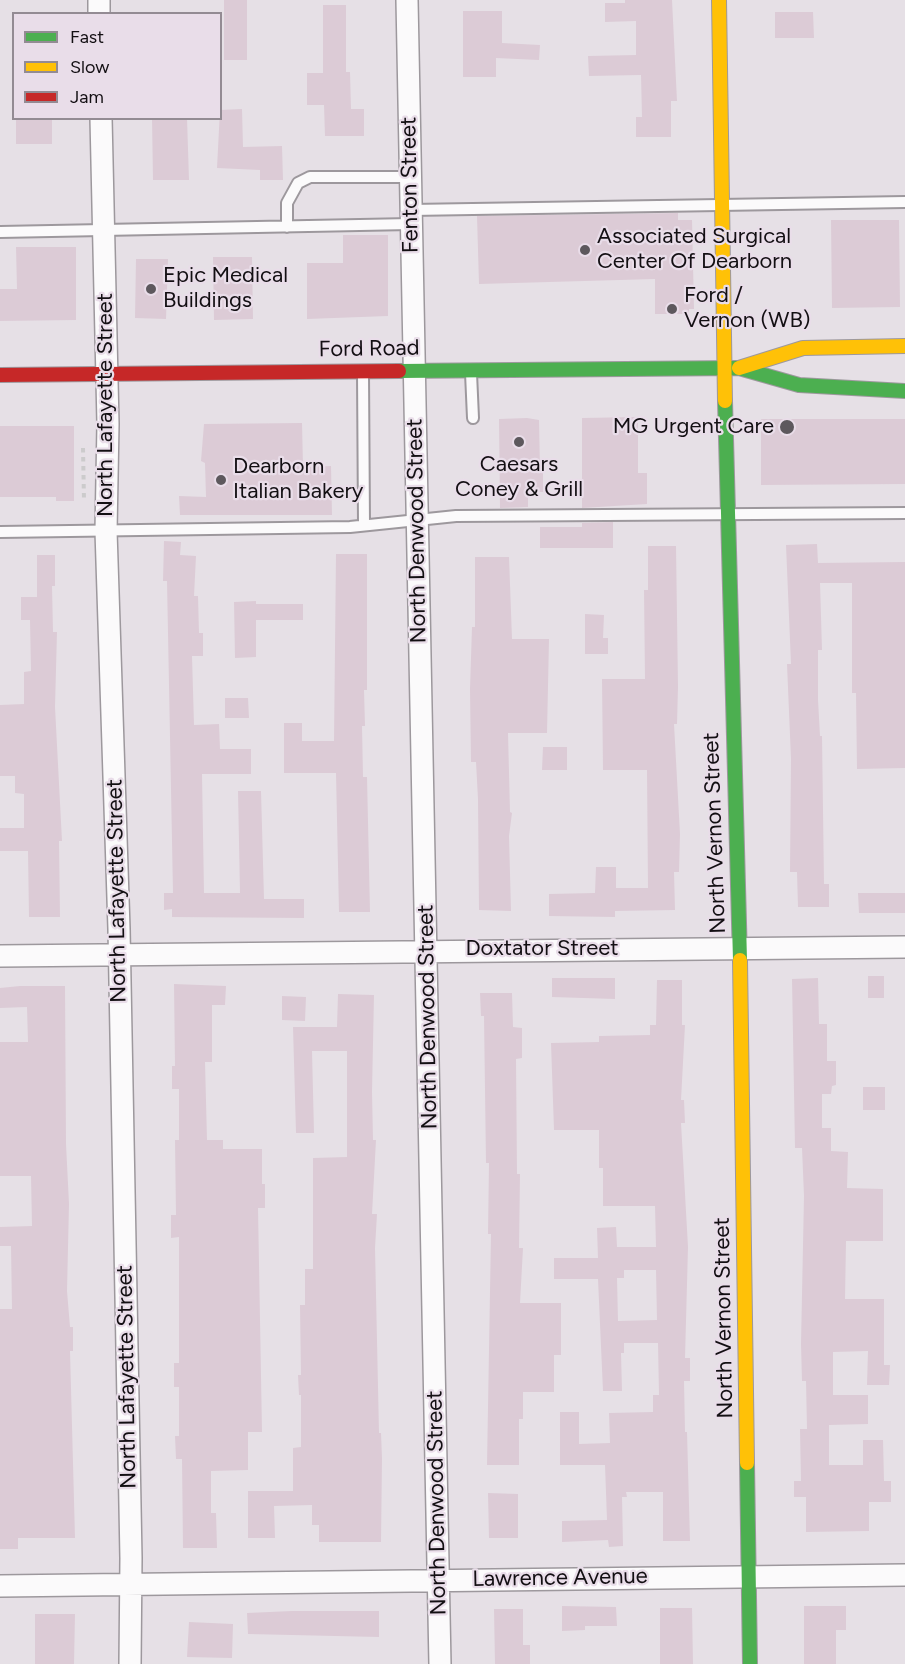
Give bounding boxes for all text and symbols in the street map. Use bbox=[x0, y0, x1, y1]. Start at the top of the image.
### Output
legend bbox=[12, 12, 222, 120]
text: Fast bbox=[70, 26, 104, 48]
text: Slow bbox=[70, 56, 109, 78]
text: Jam bbox=[70, 86, 104, 108]
street label: Fenton Street bbox=[396, 117, 424, 253]
place label: Associated Surgical Center Of Dearborn bbox=[597, 224, 792, 276]
marker: Associated Surgical Center Of Dearborn bbox=[578, 243, 592, 257]
place label: Epic Medical Buildings bbox=[163, 263, 288, 314]
marker: Epic Medical Buildings bbox=[144, 282, 158, 296]
place label: Ford / Vernon (WB) bbox=[684, 283, 811, 334]
street label: North Lafayette Street bbox=[93, 293, 119, 517]
marker: Ford / Vernon (WB) bbox=[665, 302, 679, 316]
street label: Ford Road bbox=[318, 335, 420, 363]
place label: MG Urgent Care bbox=[613, 414, 774, 440]
street label: North Denwood Street bbox=[402, 418, 432, 644]
marker: MG Urgent Care bbox=[778, 418, 796, 436]
marker: Caesars Coney & Grill bbox=[512, 435, 526, 449]
place label: Caesars Coney & Grill bbox=[455, 452, 583, 504]
place label: Dearborn Italian Bakery bbox=[233, 454, 363, 506]
marker: Dearborn Italian Bakery bbox=[214, 473, 228, 487]
street label: North Vernon Street bbox=[698, 732, 732, 934]
street label: North Lafayette Street bbox=[102, 779, 132, 1003]
street label: North Denwood Street bbox=[413, 904, 443, 1130]
street label: Doxtator Street bbox=[465, 936, 619, 962]
street label: North Vernon Street bbox=[709, 1217, 739, 1419]
street label: North Lafayette Street bbox=[112, 1265, 142, 1489]
street label: North Denwood Street bbox=[422, 1390, 452, 1616]
street label: Lawrence Avenue bbox=[472, 1563, 648, 1593]

